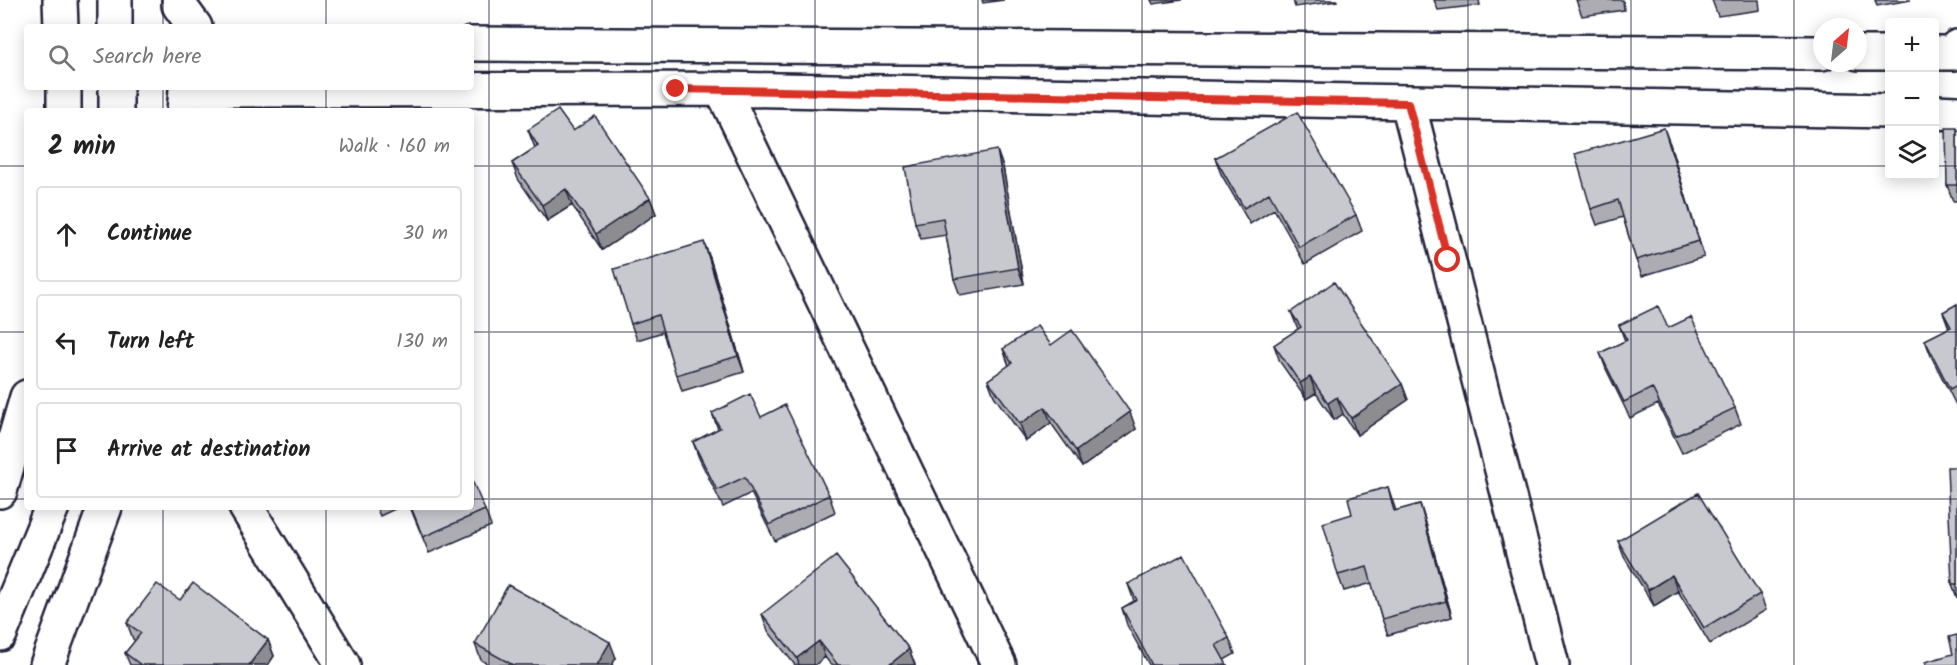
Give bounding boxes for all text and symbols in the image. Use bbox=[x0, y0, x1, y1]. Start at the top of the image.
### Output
north arrow bbox=[1813, 18, 1867, 72]
map controls bbox=[1885, 18, 1939, 180]
button: + bbox=[1885, 18, 1939, 72]
search box bbox=[24, 24, 474, 90]
text: Search here bbox=[93, 40, 201, 75]
icon: search bbox=[45, 41, 78, 74]
button: − bbox=[1885, 72, 1939, 126]
route end bbox=[662, 75, 688, 101]
text: 2 min bbox=[48, 126, 116, 168]
button: layers bbox=[1885, 126, 1939, 180]
text: Walk · 160 m bbox=[339, 131, 450, 163]
text: Continue bbox=[107, 217, 192, 252]
icon: ahead bbox=[50, 218, 83, 251]
text: 30 m bbox=[403, 218, 448, 250]
route start bbox=[1434, 246, 1460, 272]
text: Turn left bbox=[107, 325, 194, 360]
icon: left bbox=[50, 326, 83, 359]
text: 130 m bbox=[396, 326, 448, 358]
text: Arrive at destination bbox=[107, 433, 310, 468]
icon: arrive bbox=[50, 434, 83, 467]

